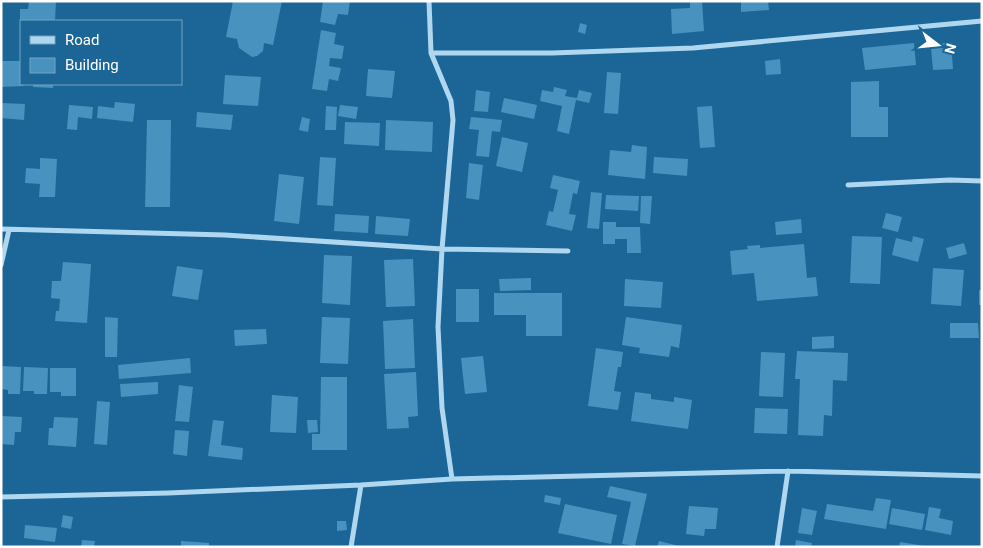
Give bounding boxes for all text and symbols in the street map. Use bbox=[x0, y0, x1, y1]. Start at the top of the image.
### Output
legend bbox=[20, 20, 182, 85]
north arrow bbox=[913, 20, 963, 70]
text: Road bbox=[65, 31, 99, 49]
text: N bbox=[941, 42, 960, 56]
text: Building bbox=[65, 56, 119, 74]

